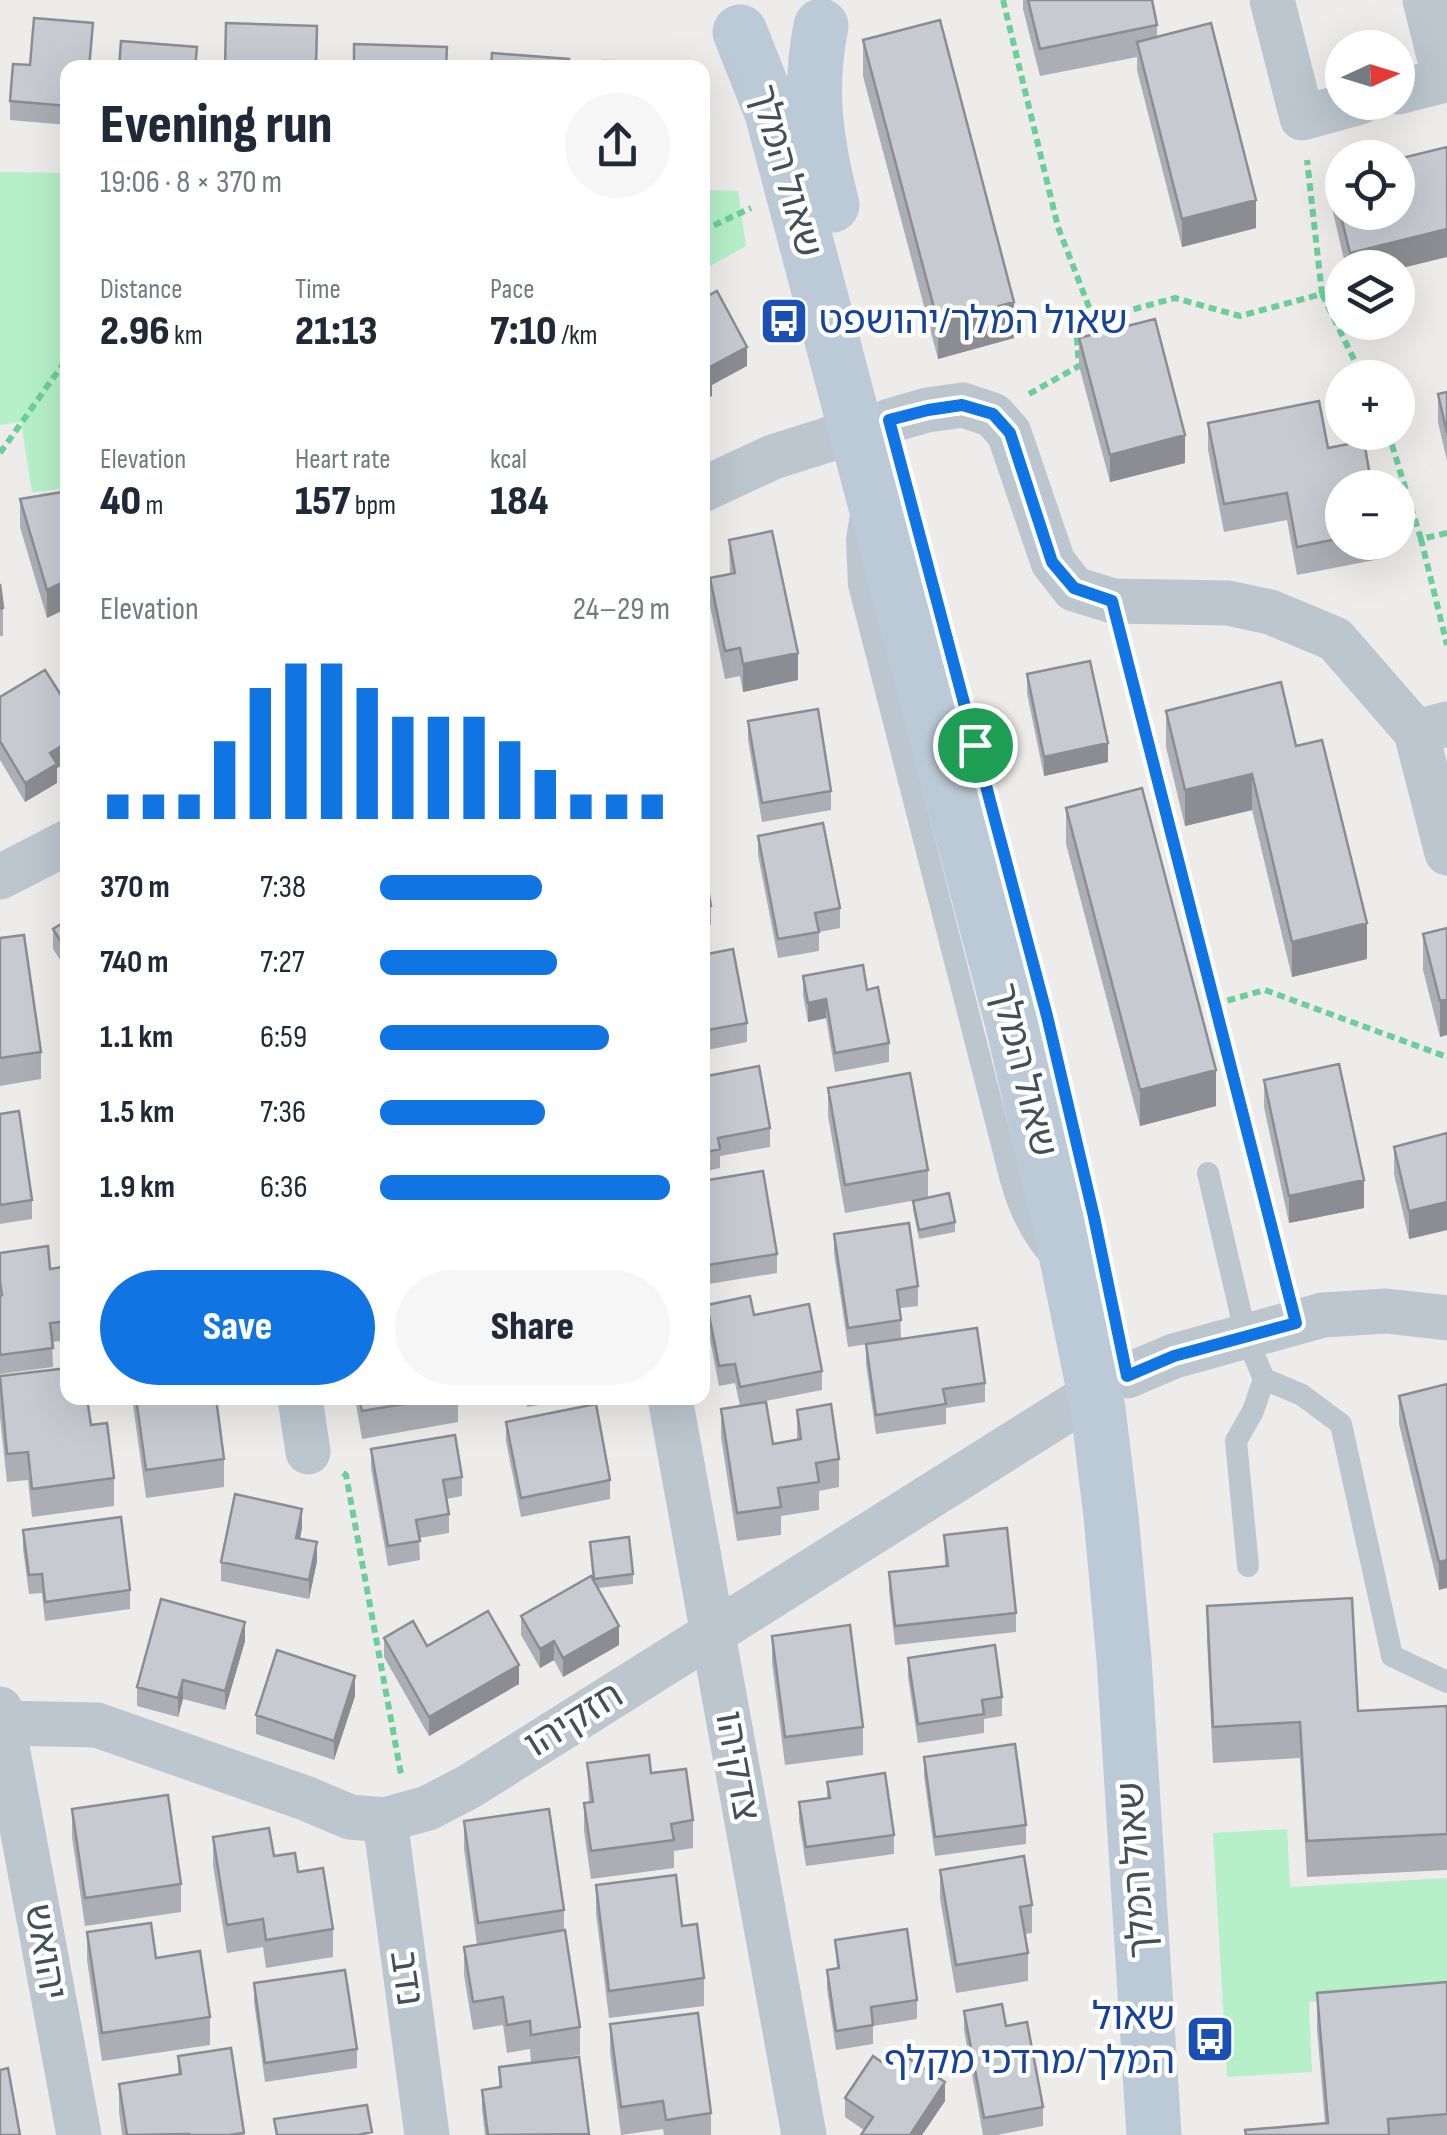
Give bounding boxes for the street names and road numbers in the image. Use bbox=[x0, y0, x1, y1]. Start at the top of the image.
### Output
street label: שאול המלך bbox=[739, 80, 831, 262]
street label: שאול המלך bbox=[980, 978, 1066, 1162]
street label: חזקיהו bbox=[517, 1673, 631, 1767]
street label: צדקיהו bbox=[705, 1708, 769, 1824]
street label: שאול המלך bbox=[1108, 1780, 1166, 1960]
street label: יהואש bbox=[14, 1900, 76, 2004]
street label: נדב bbox=[380, 1948, 432, 2008]

